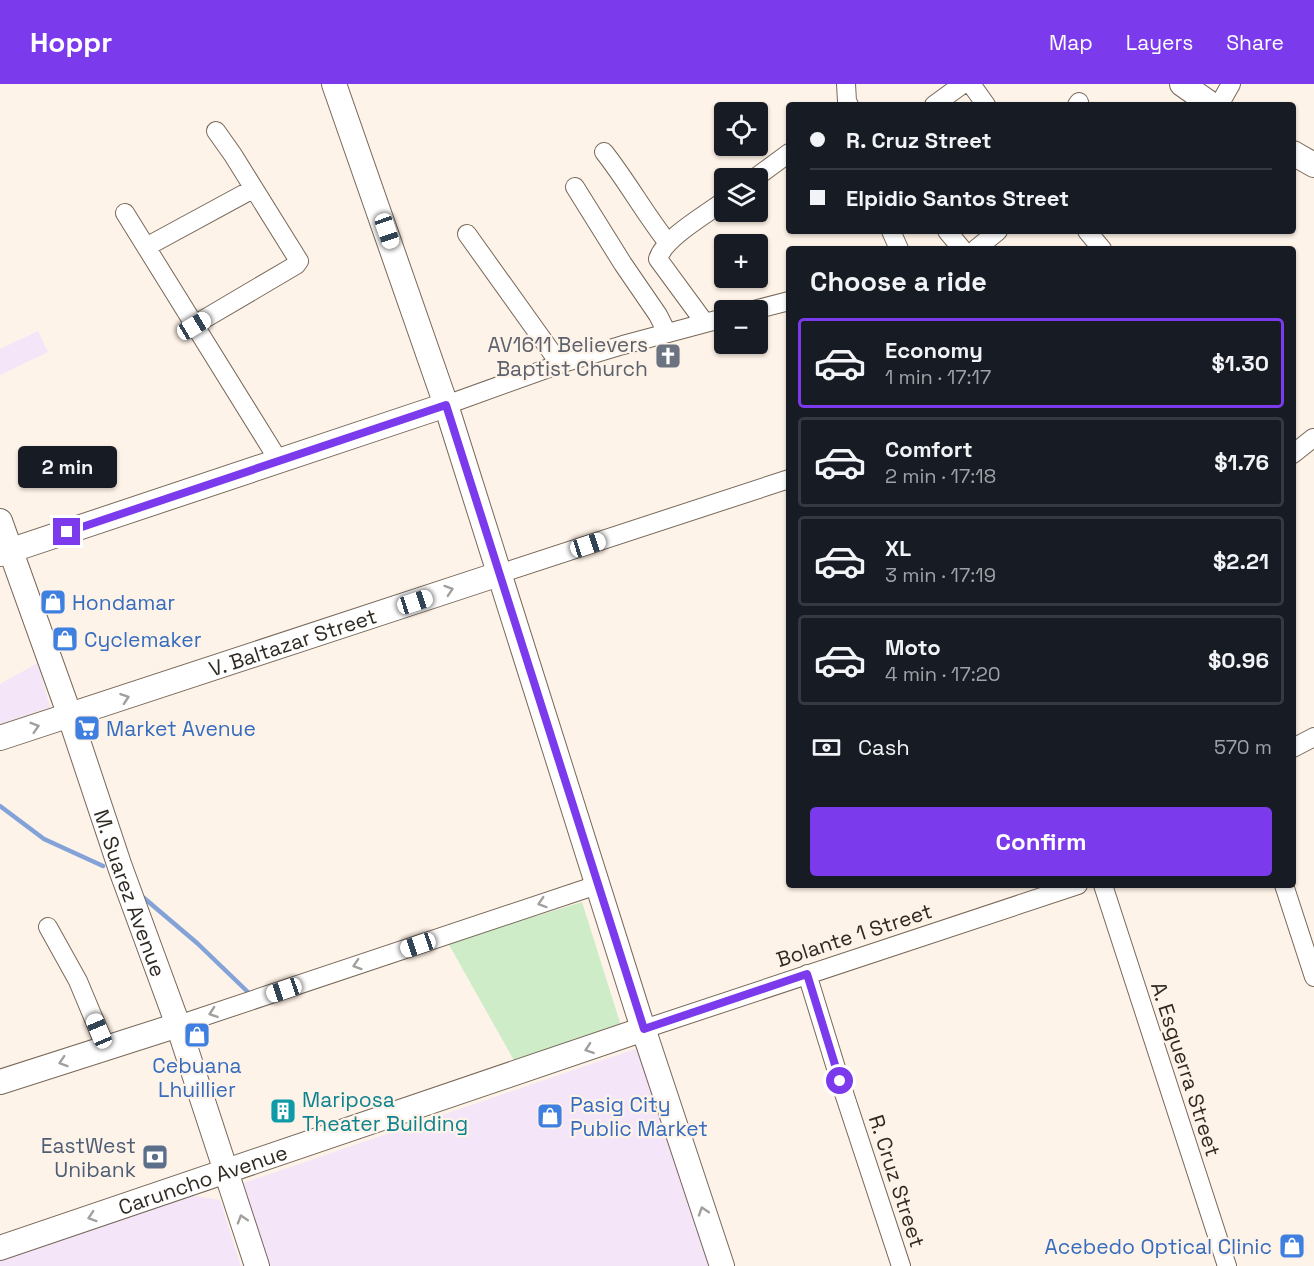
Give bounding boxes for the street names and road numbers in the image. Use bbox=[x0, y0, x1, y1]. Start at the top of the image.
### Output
street label: V. Baltazar Street bbox=[205, 602, 380, 682]
street label: M. Suarez Avenue bbox=[88, 806, 173, 980]
street label: Bolante 1 Street bbox=[773, 897, 935, 973]
street label: A. Esguerra Street bbox=[1145, 978, 1227, 1160]
street label: R. Cruz Street bbox=[863, 1111, 931, 1251]
street label: Caruncho Avenue bbox=[114, 1138, 291, 1220]

